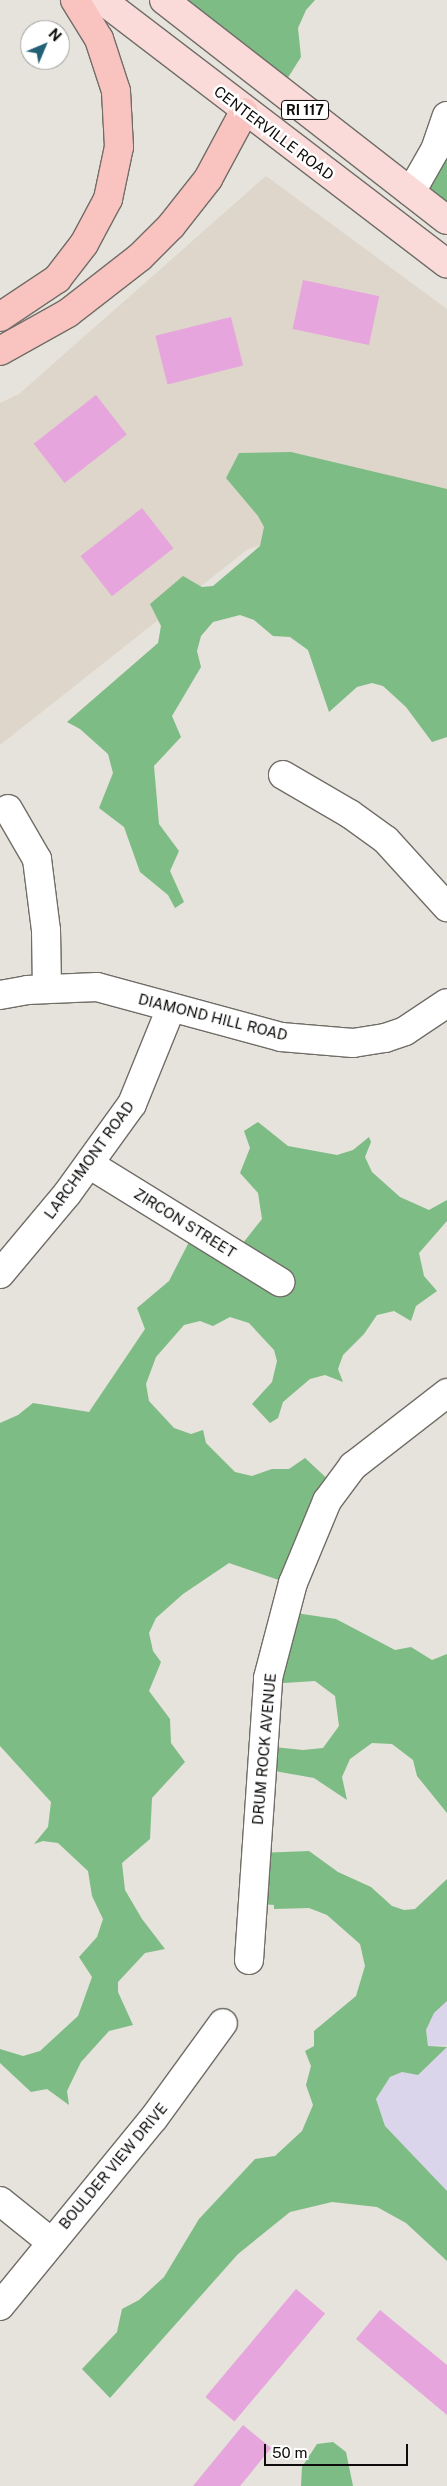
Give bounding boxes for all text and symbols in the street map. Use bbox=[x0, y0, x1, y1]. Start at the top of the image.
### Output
north arrow bbox=[20, 20, 70, 70]
text: N bbox=[45, 26, 64, 45]
street label: CENTERVILLE ROAD bbox=[211, 82, 337, 184]
road number: RI 117 bbox=[280, 98, 330, 122]
street label: DIAMOND HILL ROAD bbox=[137, 990, 289, 1044]
street label: LARCHMONT ROAD bbox=[40, 1098, 138, 1222]
street label: ZIRCON STREET bbox=[131, 1184, 239, 1262]
street label: DRUM ROCK AVENUE bbox=[248, 1672, 280, 1826]
street label: BOULDER VIEW DRIVE bbox=[55, 2099, 171, 2233]
scale bar bbox=[267, 2434, 411, 2466]
text: 50 m bbox=[272, 2444, 307, 2461]

